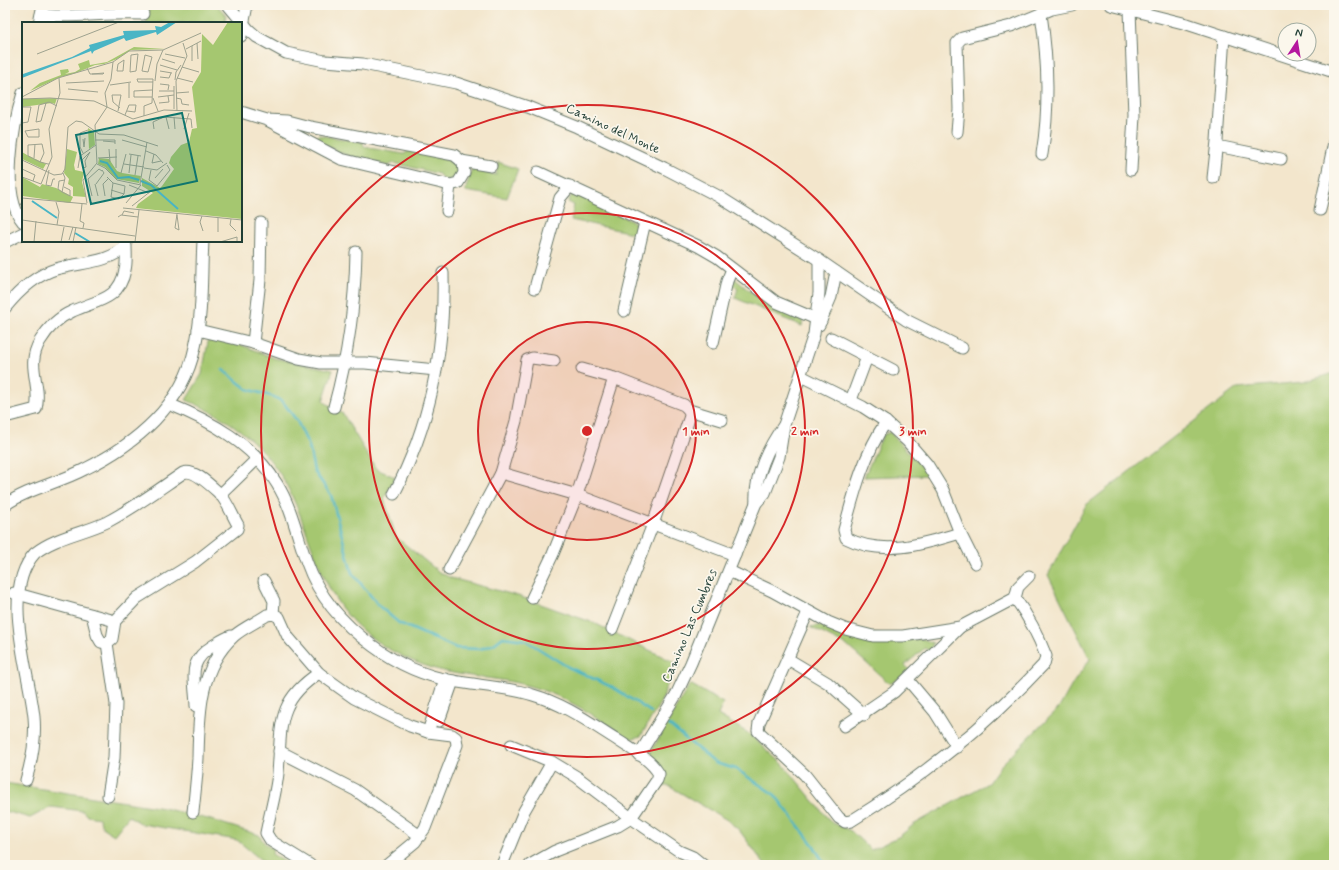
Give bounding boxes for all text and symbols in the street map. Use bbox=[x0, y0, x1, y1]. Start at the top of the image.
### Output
inset map bbox=[22, 22, 242, 242]
north arrow bbox=[1277, 22, 1317, 62]
text: N bbox=[1294, 26, 1304, 41]
street label: Camino del Monte bbox=[563, 100, 663, 158]
centre of rings bbox=[580, 424, 594, 438]
text: 1 min bbox=[682, 424, 710, 440]
text: 2 min bbox=[791, 424, 819, 440]
text: 3 min bbox=[899, 424, 927, 440]
street label: Camino Las Cumbres bbox=[658, 566, 722, 685]

